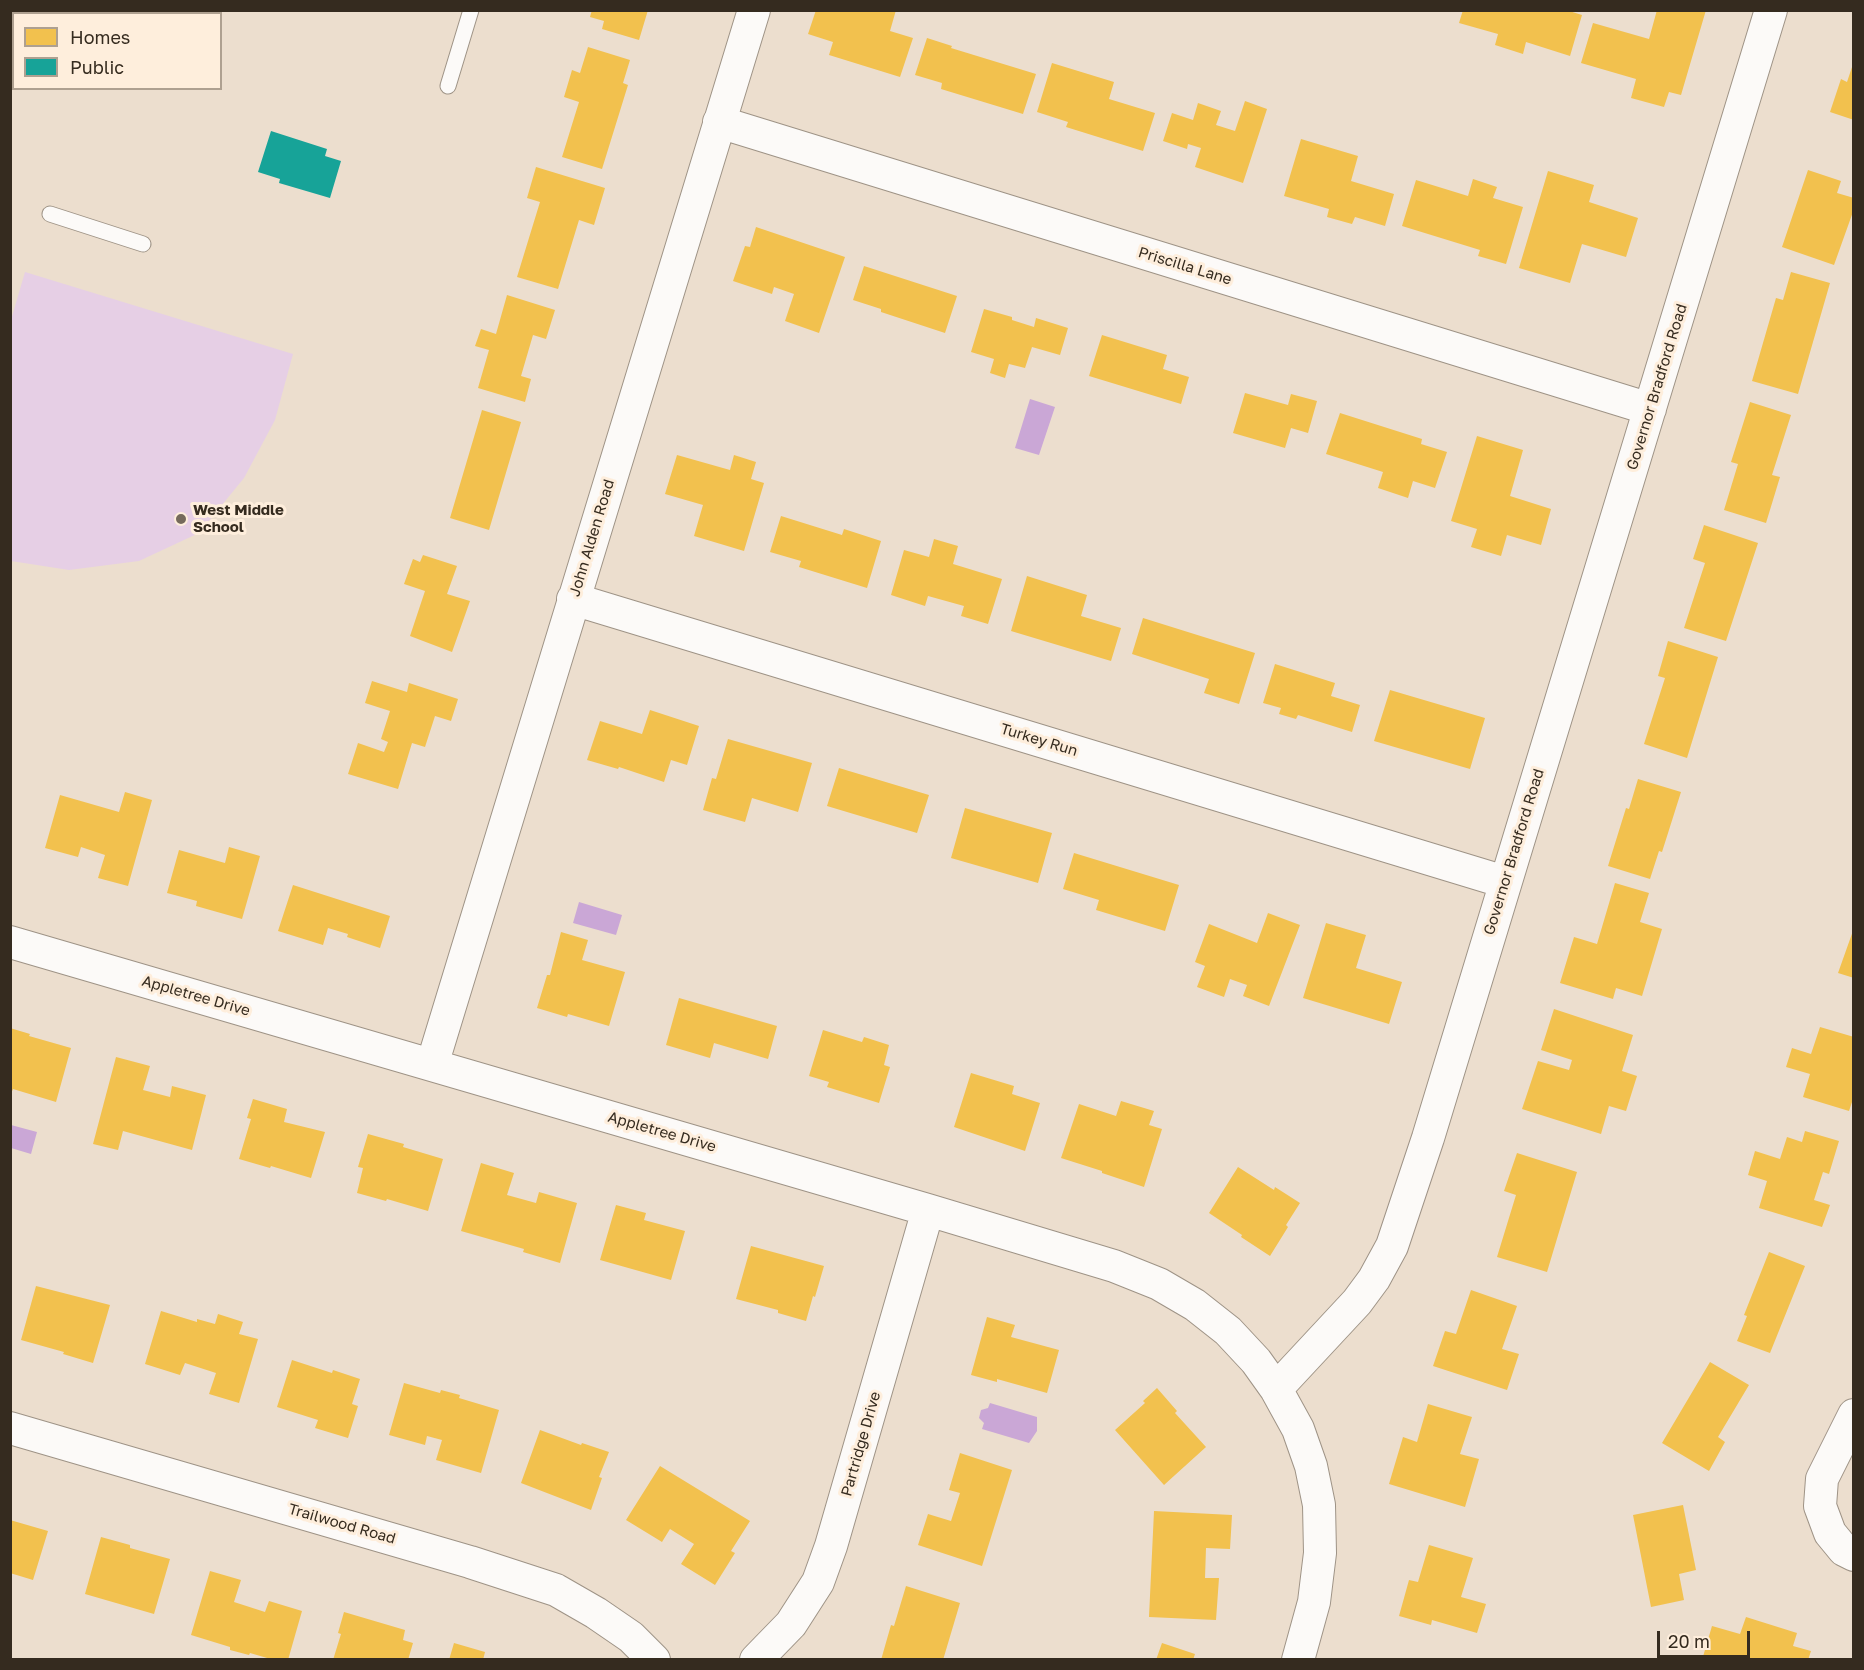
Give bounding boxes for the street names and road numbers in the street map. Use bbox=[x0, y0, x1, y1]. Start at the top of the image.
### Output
street label: Priscilla Lane bbox=[1136, 243, 1234, 289]
street label: Governor Bradford Road bbox=[1623, 302, 1691, 472]
street label: John Alden Road bbox=[566, 477, 618, 599]
street label: Turkey Run bbox=[998, 720, 1080, 760]
street label: Governor Bradford Road bbox=[1480, 767, 1548, 937]
street label: Appletree Drive bbox=[140, 972, 252, 1020]
street label: Appletree Drive bbox=[606, 1108, 718, 1156]
street label: Partridge Drive bbox=[837, 1389, 885, 1499]
street label: Trailwood Road bbox=[286, 1500, 398, 1548]

